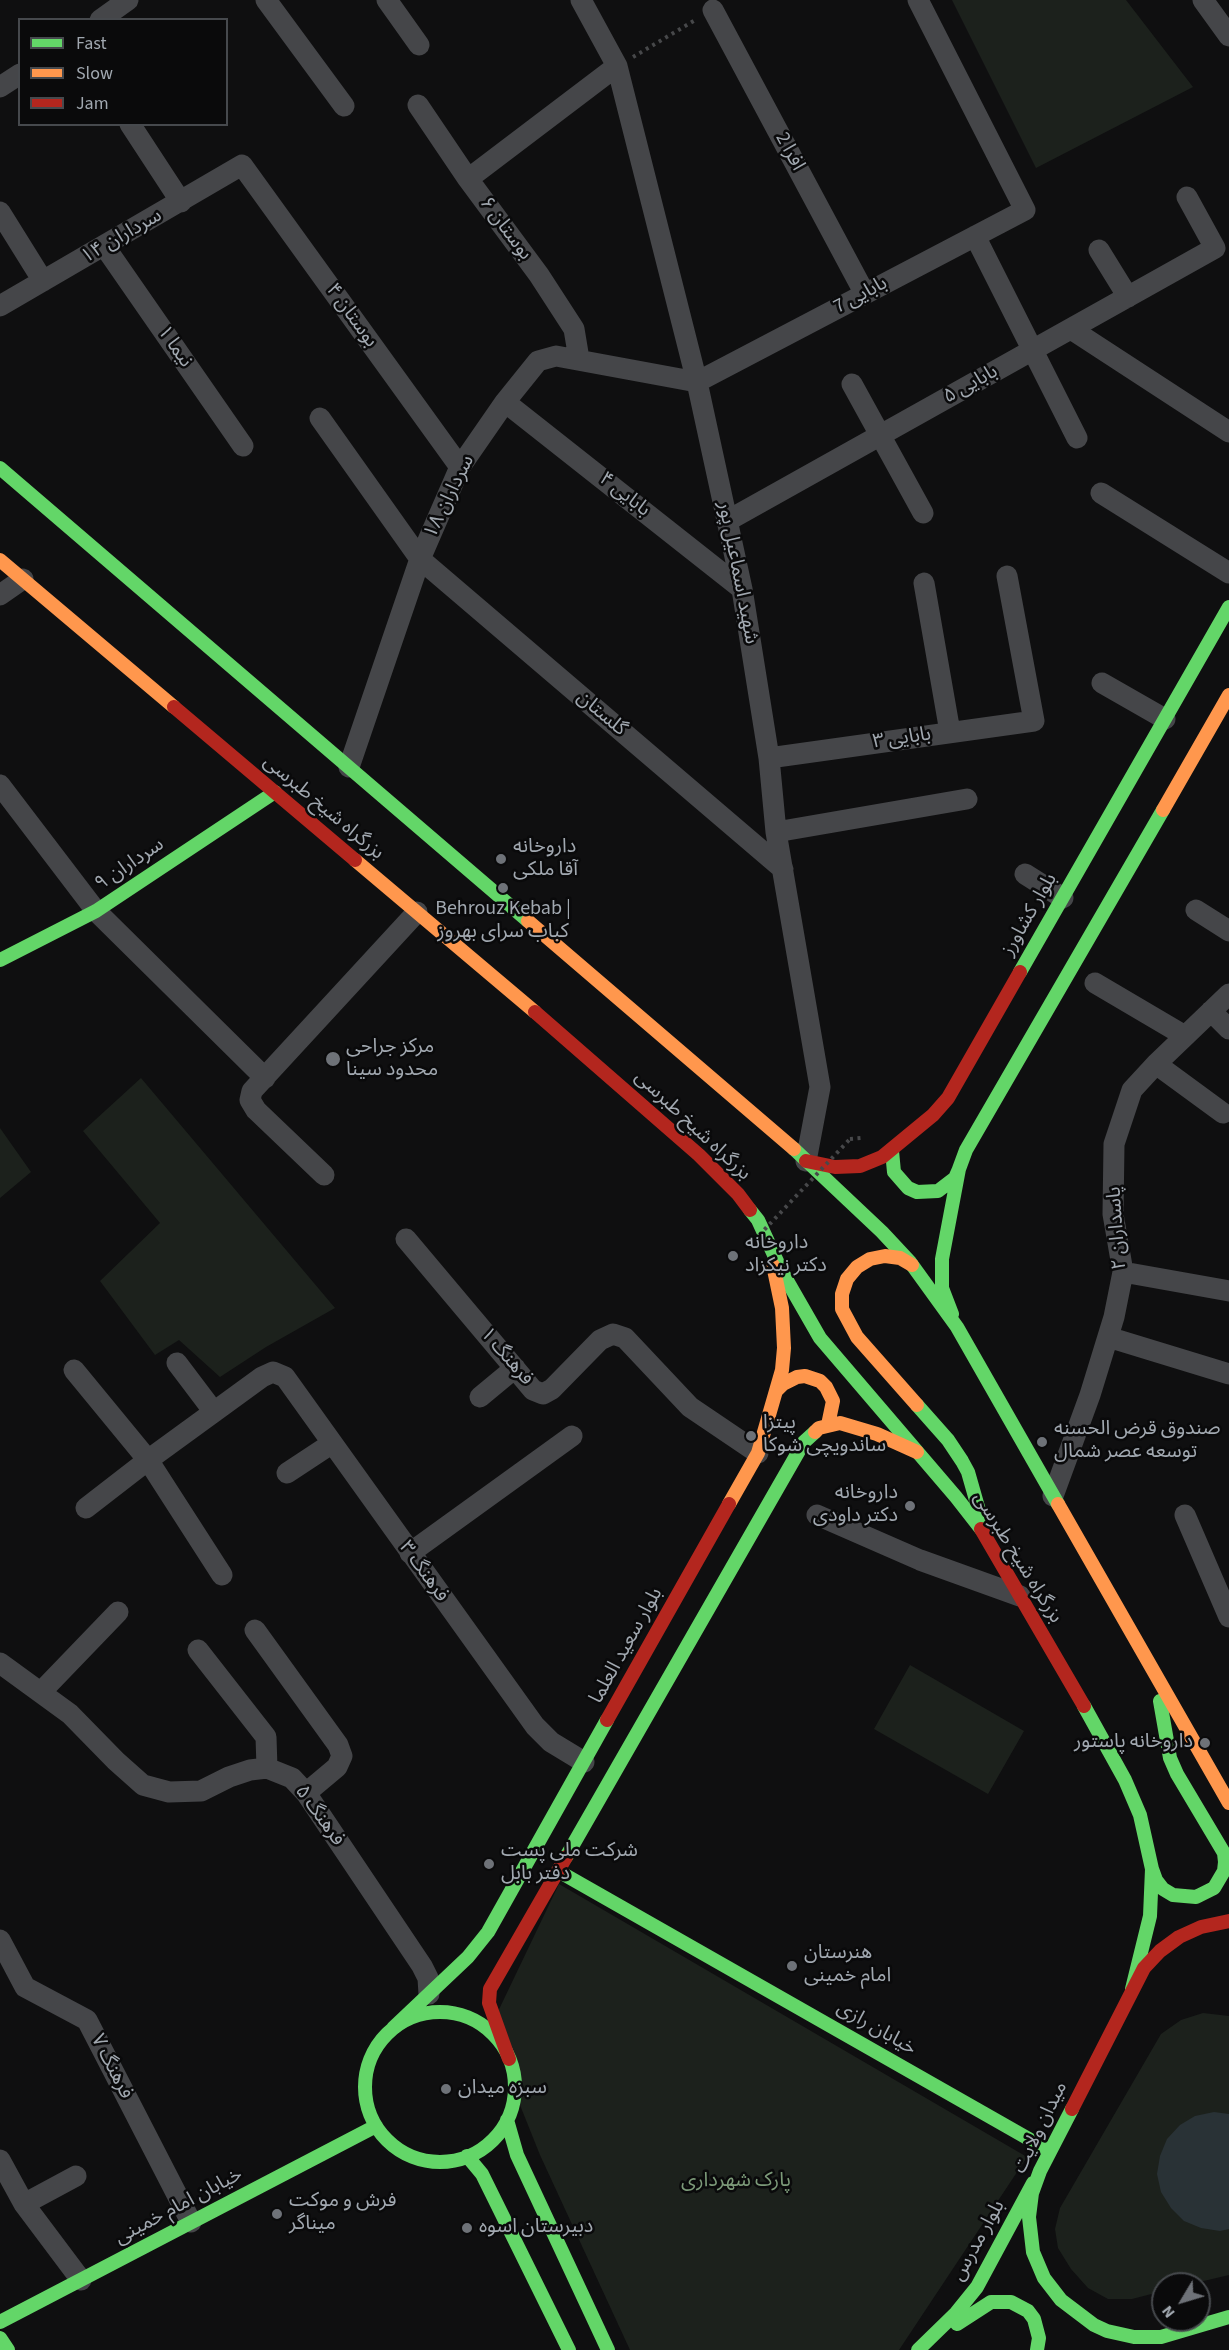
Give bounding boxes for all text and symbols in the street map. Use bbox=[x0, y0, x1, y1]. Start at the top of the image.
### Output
legend bbox=[18, 18, 228, 126]
text: Fast bbox=[76, 31, 107, 56]
text: Slow bbox=[76, 61, 113, 86]
text: Jam bbox=[76, 91, 109, 116]
street label: افرا 2 bbox=[769, 129, 809, 175]
street label: بوستان ۶ bbox=[473, 193, 537, 265]
street label: سرداران ۱۴ bbox=[77, 204, 167, 270]
street label: بابایی 7 bbox=[830, 272, 892, 320]
street label: بوستان ۴ bbox=[320, 279, 382, 353]
street label: نیما ۱ bbox=[151, 321, 197, 373]
street label: بابایی ۵ bbox=[940, 360, 1002, 410]
street label: سرداران ۱۸ bbox=[420, 452, 480, 542]
street label: بابایی ۴ bbox=[594, 468, 654, 522]
street label: شهید اسماعیل پور bbox=[711, 500, 763, 646]
street label: گلستان bbox=[571, 686, 631, 742]
street label: بابایی ۳ bbox=[871, 723, 933, 755]
street label: بزرگراه شیخ طبرسی bbox=[258, 750, 388, 866]
street label: سرداران ۹ bbox=[91, 833, 169, 897]
place label: داروخانه آقا ملکی bbox=[513, 836, 578, 883]
marker: داروخانه آقا ملکی bbox=[494, 852, 508, 866]
street label: بلوار کشاورز bbox=[997, 869, 1063, 961]
marker: Behrouz Kebab | کباب سرای بهروز bbox=[496, 881, 510, 895]
place label: Behrouz Kebab | کباب سرای بهروز bbox=[435, 898, 571, 945]
place label: مرکز جراحی محدود سینا bbox=[346, 1036, 438, 1083]
marker: مرکز جراحی محدود سینا bbox=[324, 1050, 342, 1068]
street label: بزرگراه شیخ طبرسی bbox=[629, 1066, 755, 1186]
street label: پاسداران ۲ bbox=[1103, 1185, 1133, 1271]
place label: داروخانه دکتر نیکزاد bbox=[745, 1232, 827, 1279]
marker: داروخانه دکتر نیکزاد bbox=[726, 1249, 740, 1263]
street label: فرهنگ ۱ bbox=[474, 1323, 538, 1391]
place label: پیتزا ساندویچی شوکا bbox=[763, 1412, 886, 1459]
place label: صندوق قرض الحسنه توسعه عصر شمال bbox=[1054, 1418, 1221, 1465]
marker: پیتزا ساندویچی شوکا bbox=[744, 1429, 758, 1443]
marker: صندوق قرض الحسنه توسعه عصر شمال bbox=[1035, 1435, 1049, 1449]
place label: داروخانه دکتر داودی bbox=[813, 1482, 898, 1529]
street label: بزرگراه شیخ طبرسی bbox=[967, 1488, 1067, 1628]
marker: داروخانه دکتر داودی bbox=[903, 1499, 917, 1513]
street label: فرهنگ ۳ bbox=[393, 1537, 453, 1607]
street label: بلوار سعید العلما bbox=[585, 1584, 669, 1708]
place label: داروخانه پاستور bbox=[1074, 1731, 1193, 1755]
marker: داروخانه پاستور bbox=[1198, 1736, 1212, 1750]
street label: فرهنگ ۵ bbox=[289, 1781, 349, 1851]
place label: شرکت ملی پست دفتر بابل bbox=[501, 1840, 638, 1887]
marker: شرکت ملی پست دفتر بابل bbox=[482, 1857, 496, 1871]
place label: هنرستان امام خمینی bbox=[804, 1942, 891, 1989]
marker: هنرستان امام خمینی bbox=[785, 1959, 799, 1973]
street label: خیابان رازی bbox=[832, 1997, 920, 2061]
street label: فرهنگ ۷ bbox=[85, 2031, 137, 2103]
place label: سبزه میدان bbox=[458, 2077, 547, 2101]
street label: میدان ولایت bbox=[1008, 2078, 1074, 2178]
marker: سبزه میدان bbox=[439, 2082, 453, 2096]
street label: خیابان امام خمینی bbox=[111, 2163, 247, 2251]
park label: پارک شهرداری bbox=[681, 2170, 791, 2194]
place label: فرش و موکت میناگر bbox=[289, 2190, 396, 2237]
street label: بلوار مدرس bbox=[947, 2196, 1011, 2286]
marker: فرش و موکت میناگر bbox=[270, 2207, 284, 2221]
place label: دبیرستان اسوه bbox=[479, 2216, 593, 2240]
marker: دبیرستان اسوه bbox=[460, 2221, 474, 2235]
north arrow bbox=[1151, 2272, 1211, 2332]
text: N bbox=[1156, 2301, 1180, 2323]

